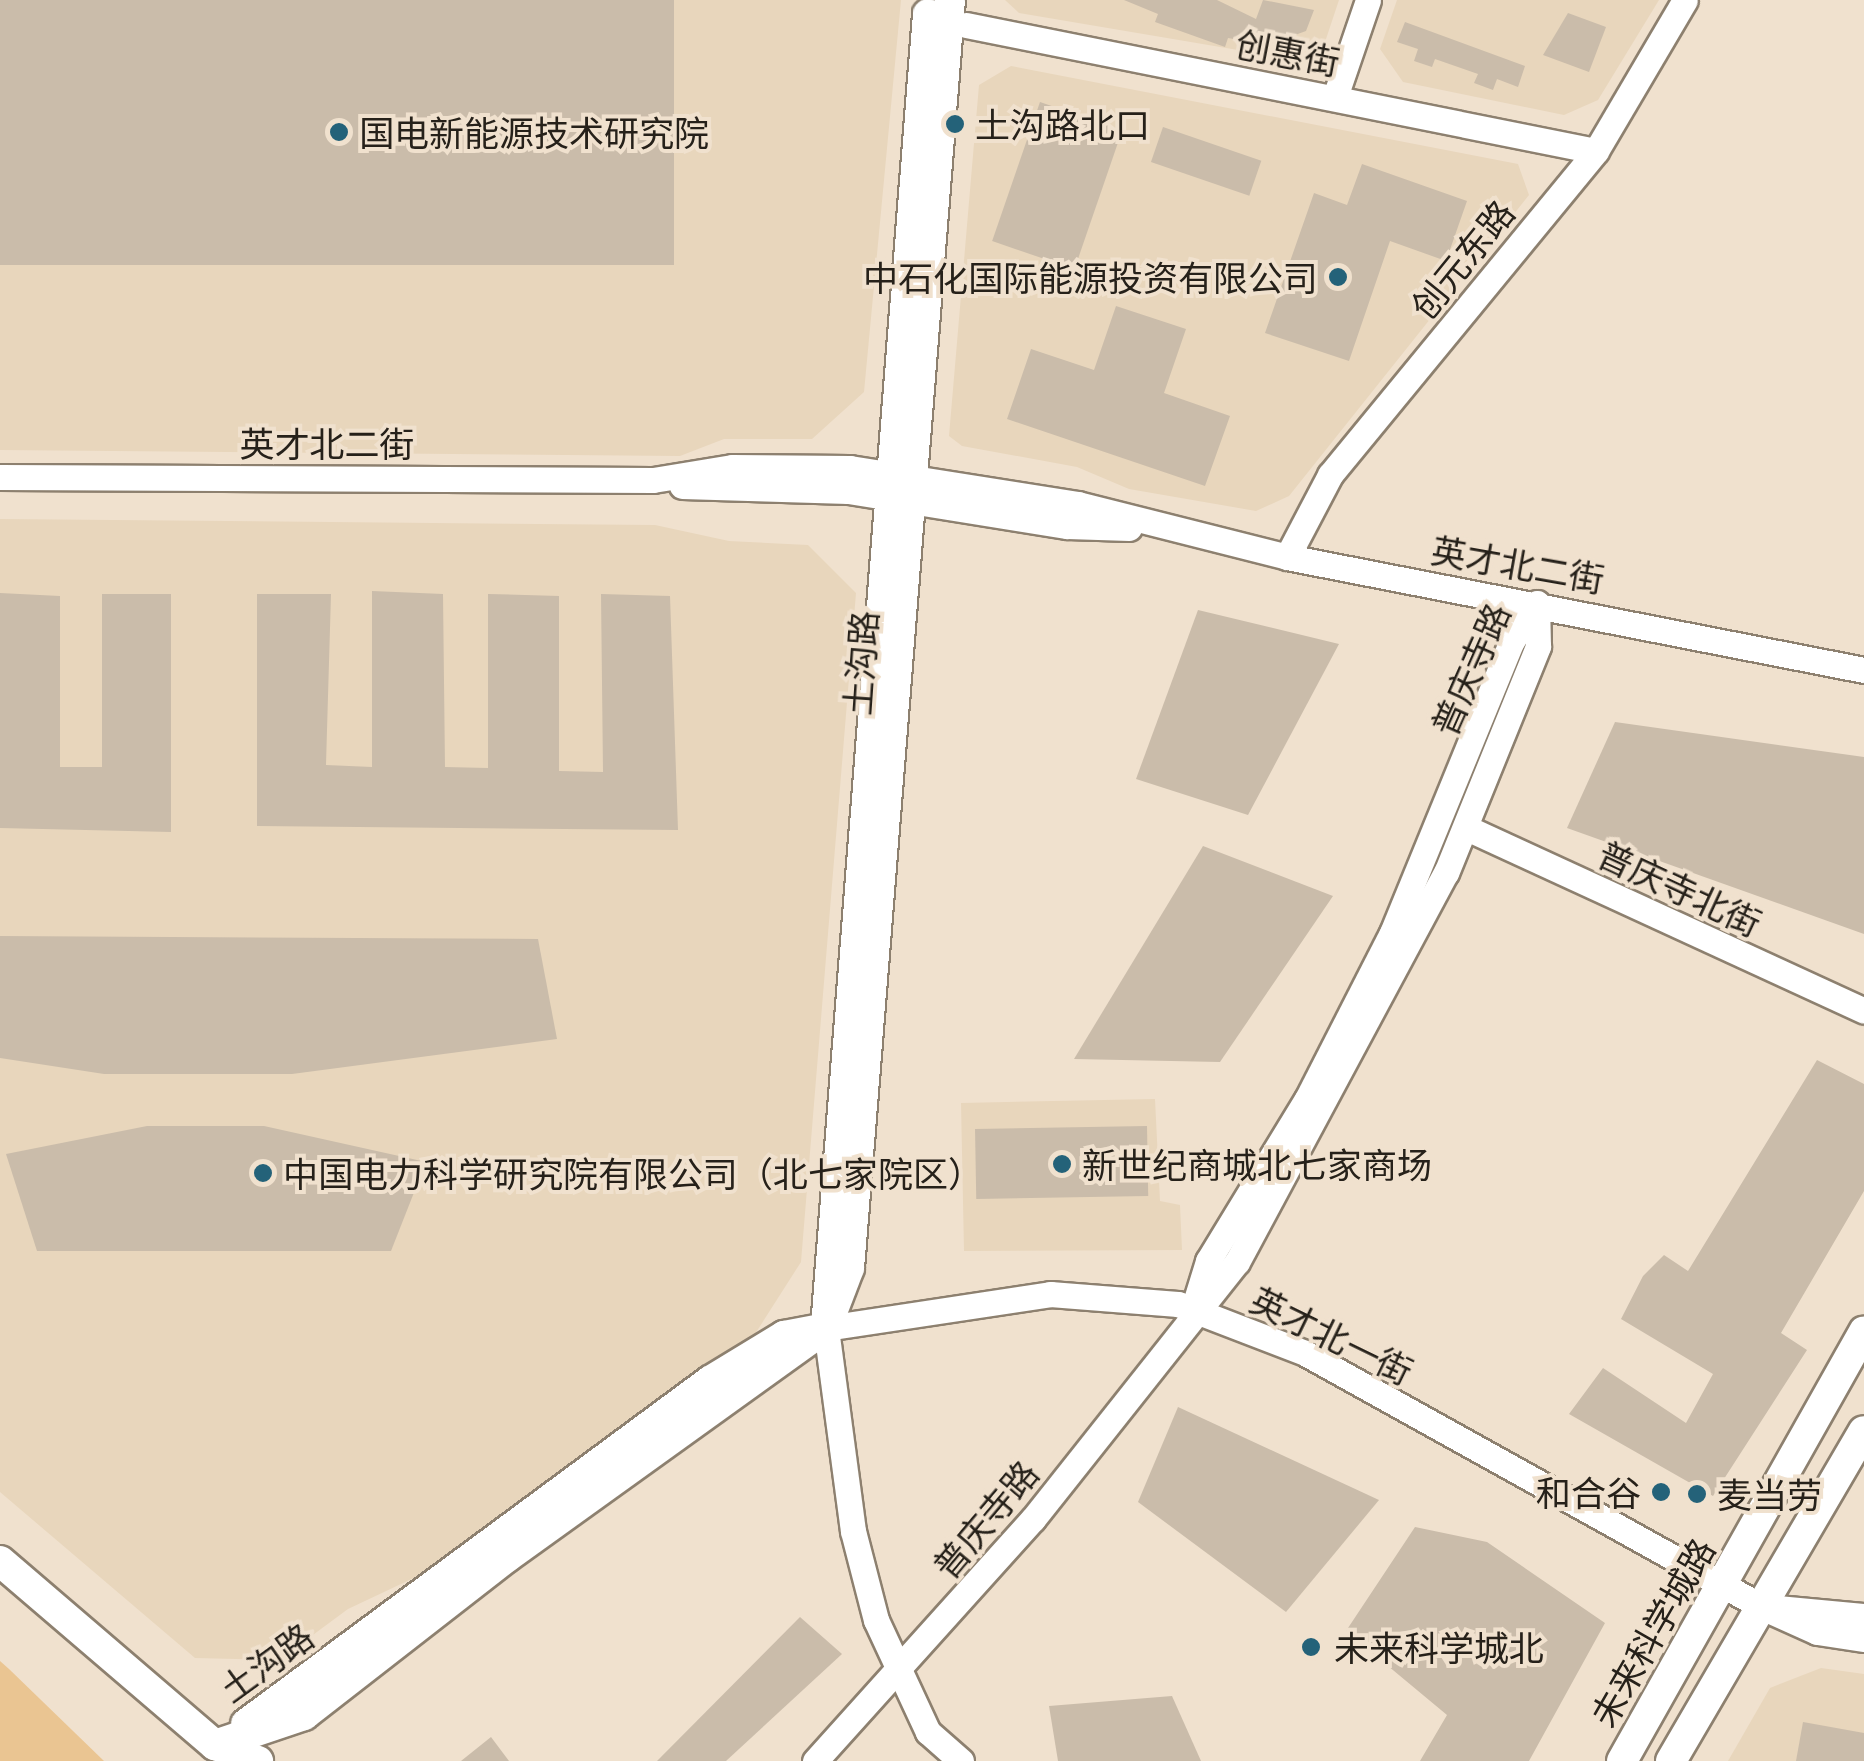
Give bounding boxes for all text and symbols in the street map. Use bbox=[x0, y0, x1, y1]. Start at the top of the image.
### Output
street label: 创惠街 bbox=[1232, 21, 1344, 83]
place label: 土沟路北口 bbox=[975, 103, 1150, 145]
place label: 国电新能源技术研究院 bbox=[359, 111, 709, 153]
marker: 土沟路北口 bbox=[944, 113, 966, 135]
marker: 国电新能源技术研究院 bbox=[328, 121, 350, 143]
street label: 创元东路 bbox=[1402, 191, 1522, 327]
place label: 中石化国际能源投资有限公司 bbox=[863, 256, 1318, 298]
marker: 中石化国际能源投资有限公司 bbox=[1327, 266, 1349, 288]
street label: 英才北二街 bbox=[240, 422, 414, 464]
street label: 英才北二街 bbox=[1428, 528, 1608, 600]
street label: 普庆寺路 bbox=[1422, 597, 1518, 741]
street label: 土沟路 bbox=[835, 609, 885, 717]
street label: 普庆寺北街 bbox=[1592, 832, 1768, 944]
place label: 新世纪商城北七家商场 bbox=[1082, 1143, 1432, 1185]
place label: 中国电力科学研究院有限公司（北七家院区） bbox=[283, 1152, 983, 1194]
marker: 新世纪商城北七家商场 bbox=[1051, 1153, 1073, 1175]
marker: 中国电力科学研究院有限公司（北七家院区） bbox=[252, 1162, 274, 1184]
street label: 英才北一街 bbox=[1244, 1278, 1420, 1392]
street label: 普庆寺路 bbox=[924, 1452, 1046, 1586]
place label: 和合谷 bbox=[1536, 1471, 1641, 1513]
place label: 麦当劳 bbox=[1717, 1473, 1822, 1515]
marker: 和合谷 bbox=[1650, 1481, 1672, 1503]
marker: 麦当劳 bbox=[1686, 1483, 1708, 1505]
street label: 未来科学城路 bbox=[1581, 1531, 1723, 1733]
street label: 土沟路 bbox=[211, 1614, 321, 1710]
place label: 未来科学城北 bbox=[1334, 1626, 1544, 1668]
marker: 未来科学城北 bbox=[1298, 1634, 1324, 1660]

